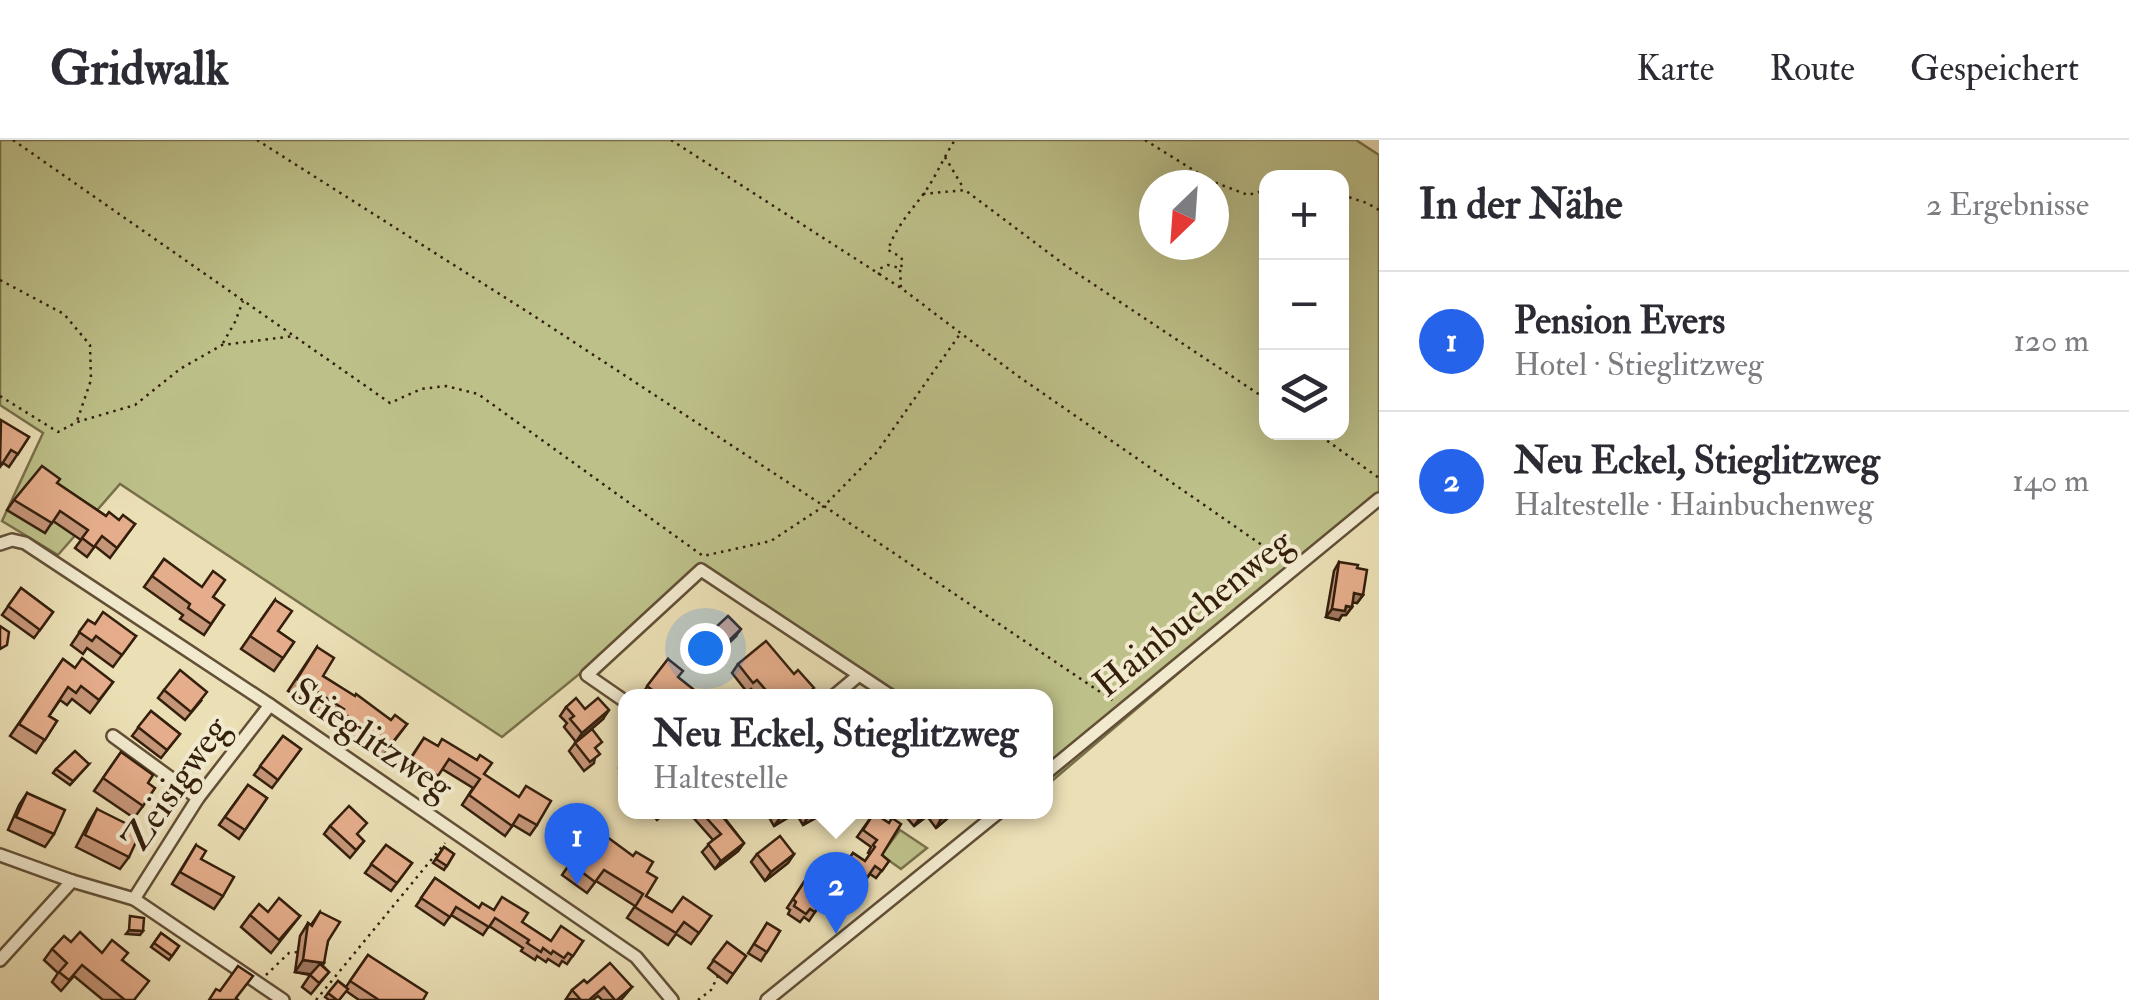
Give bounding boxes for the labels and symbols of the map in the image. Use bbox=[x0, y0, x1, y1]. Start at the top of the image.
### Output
north arrow bbox=[1139, 170, 1229, 260]
street label: Hainbuchenweg bbox=[1084, 517, 1303, 708]
your location bbox=[680, 623, 731, 674]
street label: Stieglitzweg bbox=[281, 667, 464, 812]
street label: Zeisigweg bbox=[112, 706, 241, 861]
pin: 1 bbox=[544, 802, 610, 885]
pin: 2 bbox=[804, 852, 868, 934]

